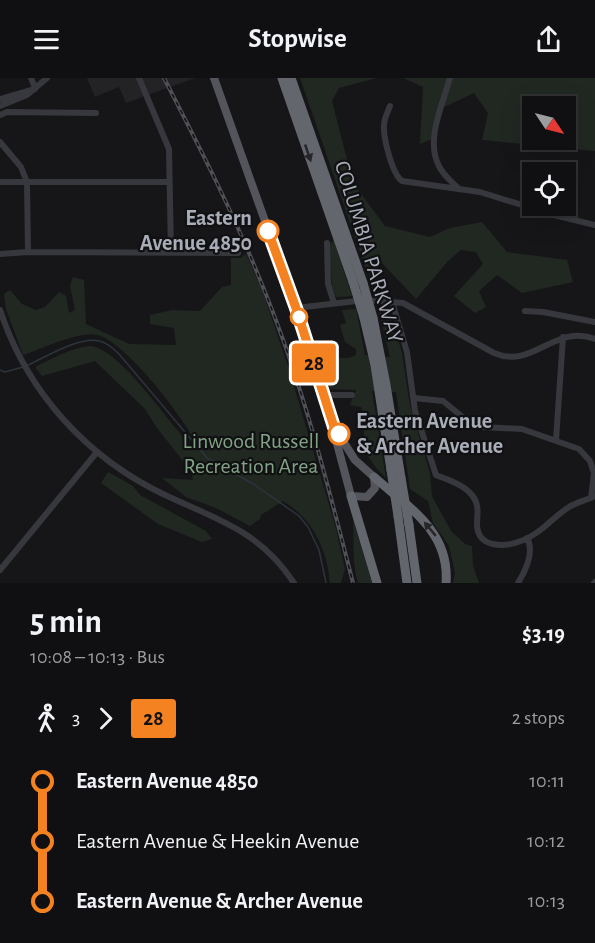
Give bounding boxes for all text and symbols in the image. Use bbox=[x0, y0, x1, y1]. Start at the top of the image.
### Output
icon: menu bbox=[30, 23, 63, 56]
icon: share bbox=[532, 23, 565, 56]
text: Stopwise bbox=[248, 25, 347, 52]
north arrow bbox=[522, 96, 576, 150]
map controls bbox=[522, 96, 576, 216]
one-way arrow bbox=[304, 144, 314, 162]
street label: COLUMBIA PARKWAY bbox=[331, 158, 407, 346]
button: locate bbox=[522, 162, 576, 216]
place label: Eastern Avenue 4850 bbox=[140, 207, 252, 254]
marker: Eastern Avenue 4850 bbox=[257, 220, 279, 242]
unlabelled marker bbox=[290, 308, 308, 326]
line badge: 28 bbox=[287, 344, 341, 382]
text: 28 bbox=[304, 353, 324, 374]
place label: Eastern Avenue & Archer Avenue bbox=[356, 410, 503, 457]
marker: Eastern Avenue & Archer Avenue bbox=[328, 423, 350, 445]
park label: Linwood Russell Recreation Area bbox=[183, 430, 319, 477]
one-way arrow bbox=[424, 521, 437, 537]
text: 5 min bbox=[30, 606, 102, 639]
text: $3.19 bbox=[522, 623, 565, 645]
text: 10:08 – 10:13 · Bus bbox=[30, 647, 165, 667]
icon: walk bbox=[30, 702, 63, 735]
icon: forward bbox=[89, 702, 122, 735]
text: 3 bbox=[72, 708, 80, 728]
text: 28 bbox=[143, 708, 164, 729]
text: 2 stops bbox=[512, 708, 565, 728]
text: Eastern Avenue 4850 bbox=[76, 770, 258, 792]
text: 10:11 bbox=[529, 771, 565, 791]
text: Eastern Avenue & Heekin Avenue bbox=[76, 830, 359, 852]
text: 10:12 bbox=[527, 831, 565, 851]
text: Eastern Avenue & Archer Avenue bbox=[76, 890, 363, 912]
text: 10:13 bbox=[528, 891, 565, 911]

